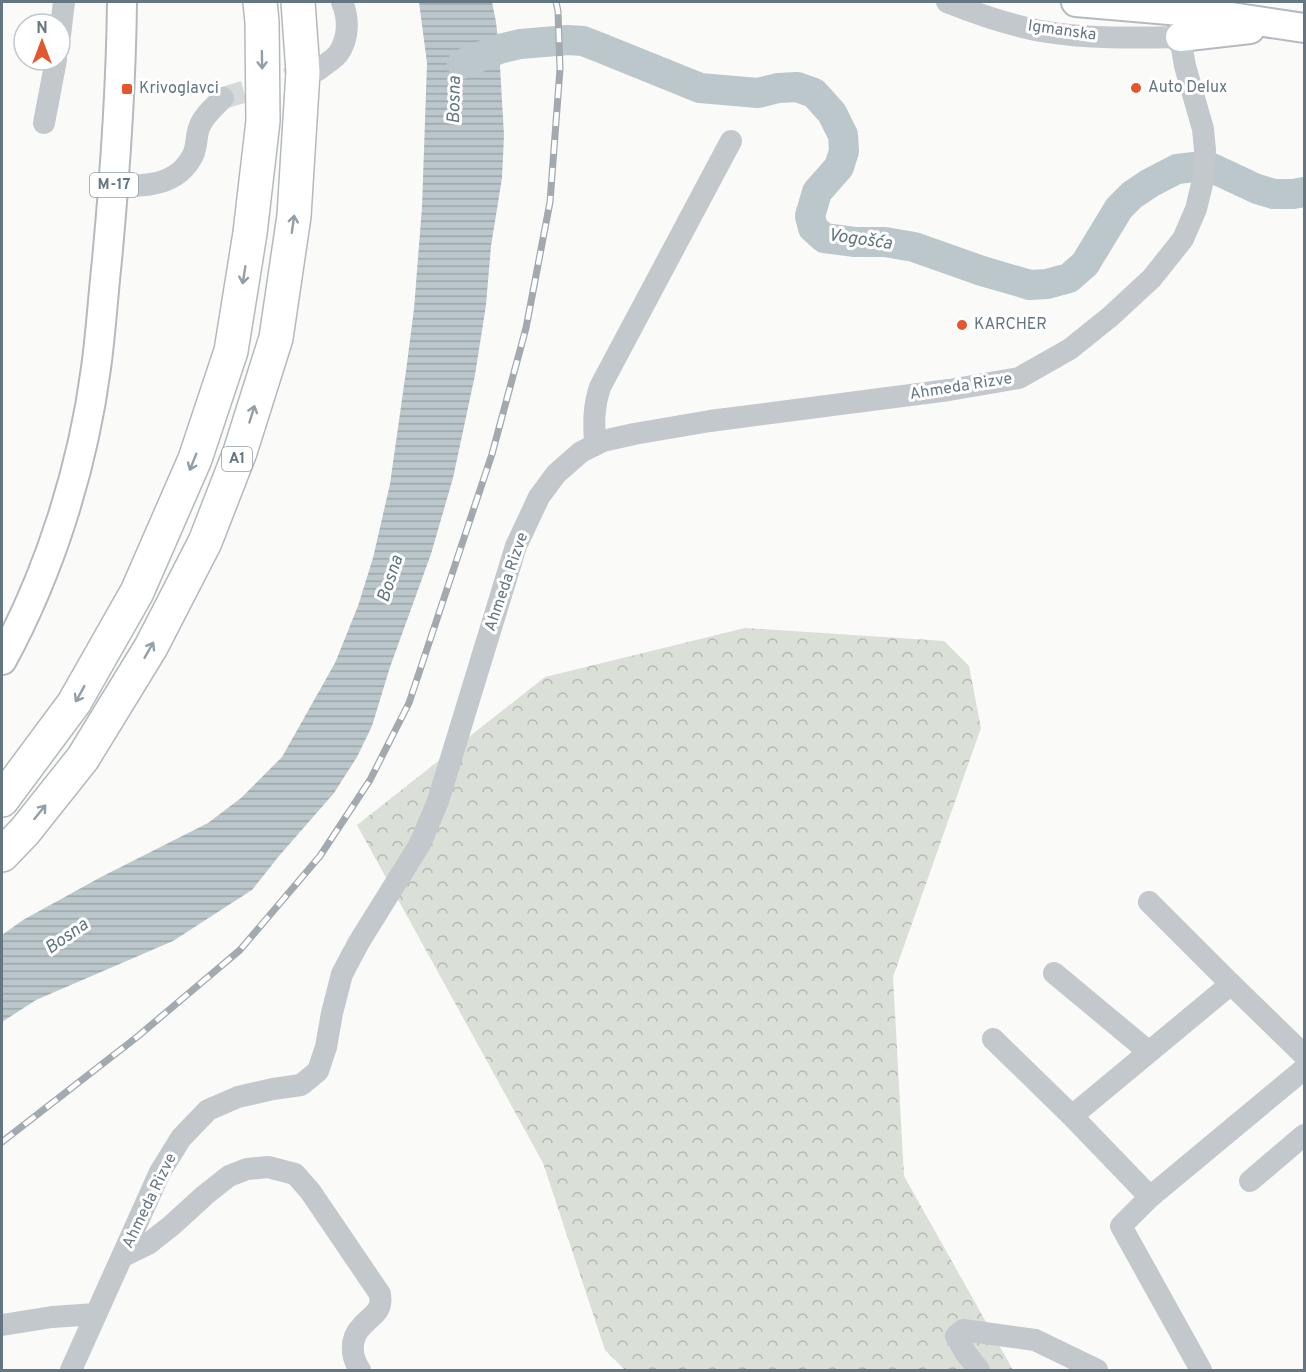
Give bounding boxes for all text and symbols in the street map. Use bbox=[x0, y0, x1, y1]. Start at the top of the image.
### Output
north arrow bbox=[12, 12, 72, 72]
street label: Igmanska bbox=[1026, 16, 1098, 46]
text: N bbox=[36, 19, 48, 39]
one-way arrow bbox=[257, 49, 268, 69]
water label: Bosna bbox=[443, 75, 467, 124]
place label: Auto Delux bbox=[1148, 78, 1227, 98]
place label: Krivoglavci bbox=[139, 79, 219, 99]
marker: Auto Delux bbox=[1129, 81, 1143, 95]
marker: Krivoglavci bbox=[120, 82, 134, 96]
road number: M-17 bbox=[90, 173, 138, 197]
one-way arrow bbox=[287, 215, 298, 235]
water label: Vogošća bbox=[826, 224, 894, 256]
one-way arrow bbox=[238, 264, 249, 284]
place label: KARCHER bbox=[974, 315, 1047, 335]
marker: KARCHER bbox=[955, 318, 969, 332]
street label: Ahmeda Rizve bbox=[908, 369, 1014, 405]
one-way arrow bbox=[247, 405, 258, 424]
road number: A1 bbox=[222, 447, 252, 471]
one-way arrow bbox=[187, 453, 198, 471]
street label: Ahmeda Rizve bbox=[481, 530, 533, 634]
water label: Bosna bbox=[373, 552, 410, 605]
one-way arrow bbox=[143, 642, 155, 659]
one-way arrow bbox=[73, 685, 85, 702]
one-way arrow bbox=[34, 804, 47, 820]
water label: Bosna bbox=[41, 913, 94, 960]
street label: Ahmeda Rizve bbox=[118, 1150, 182, 1252]

